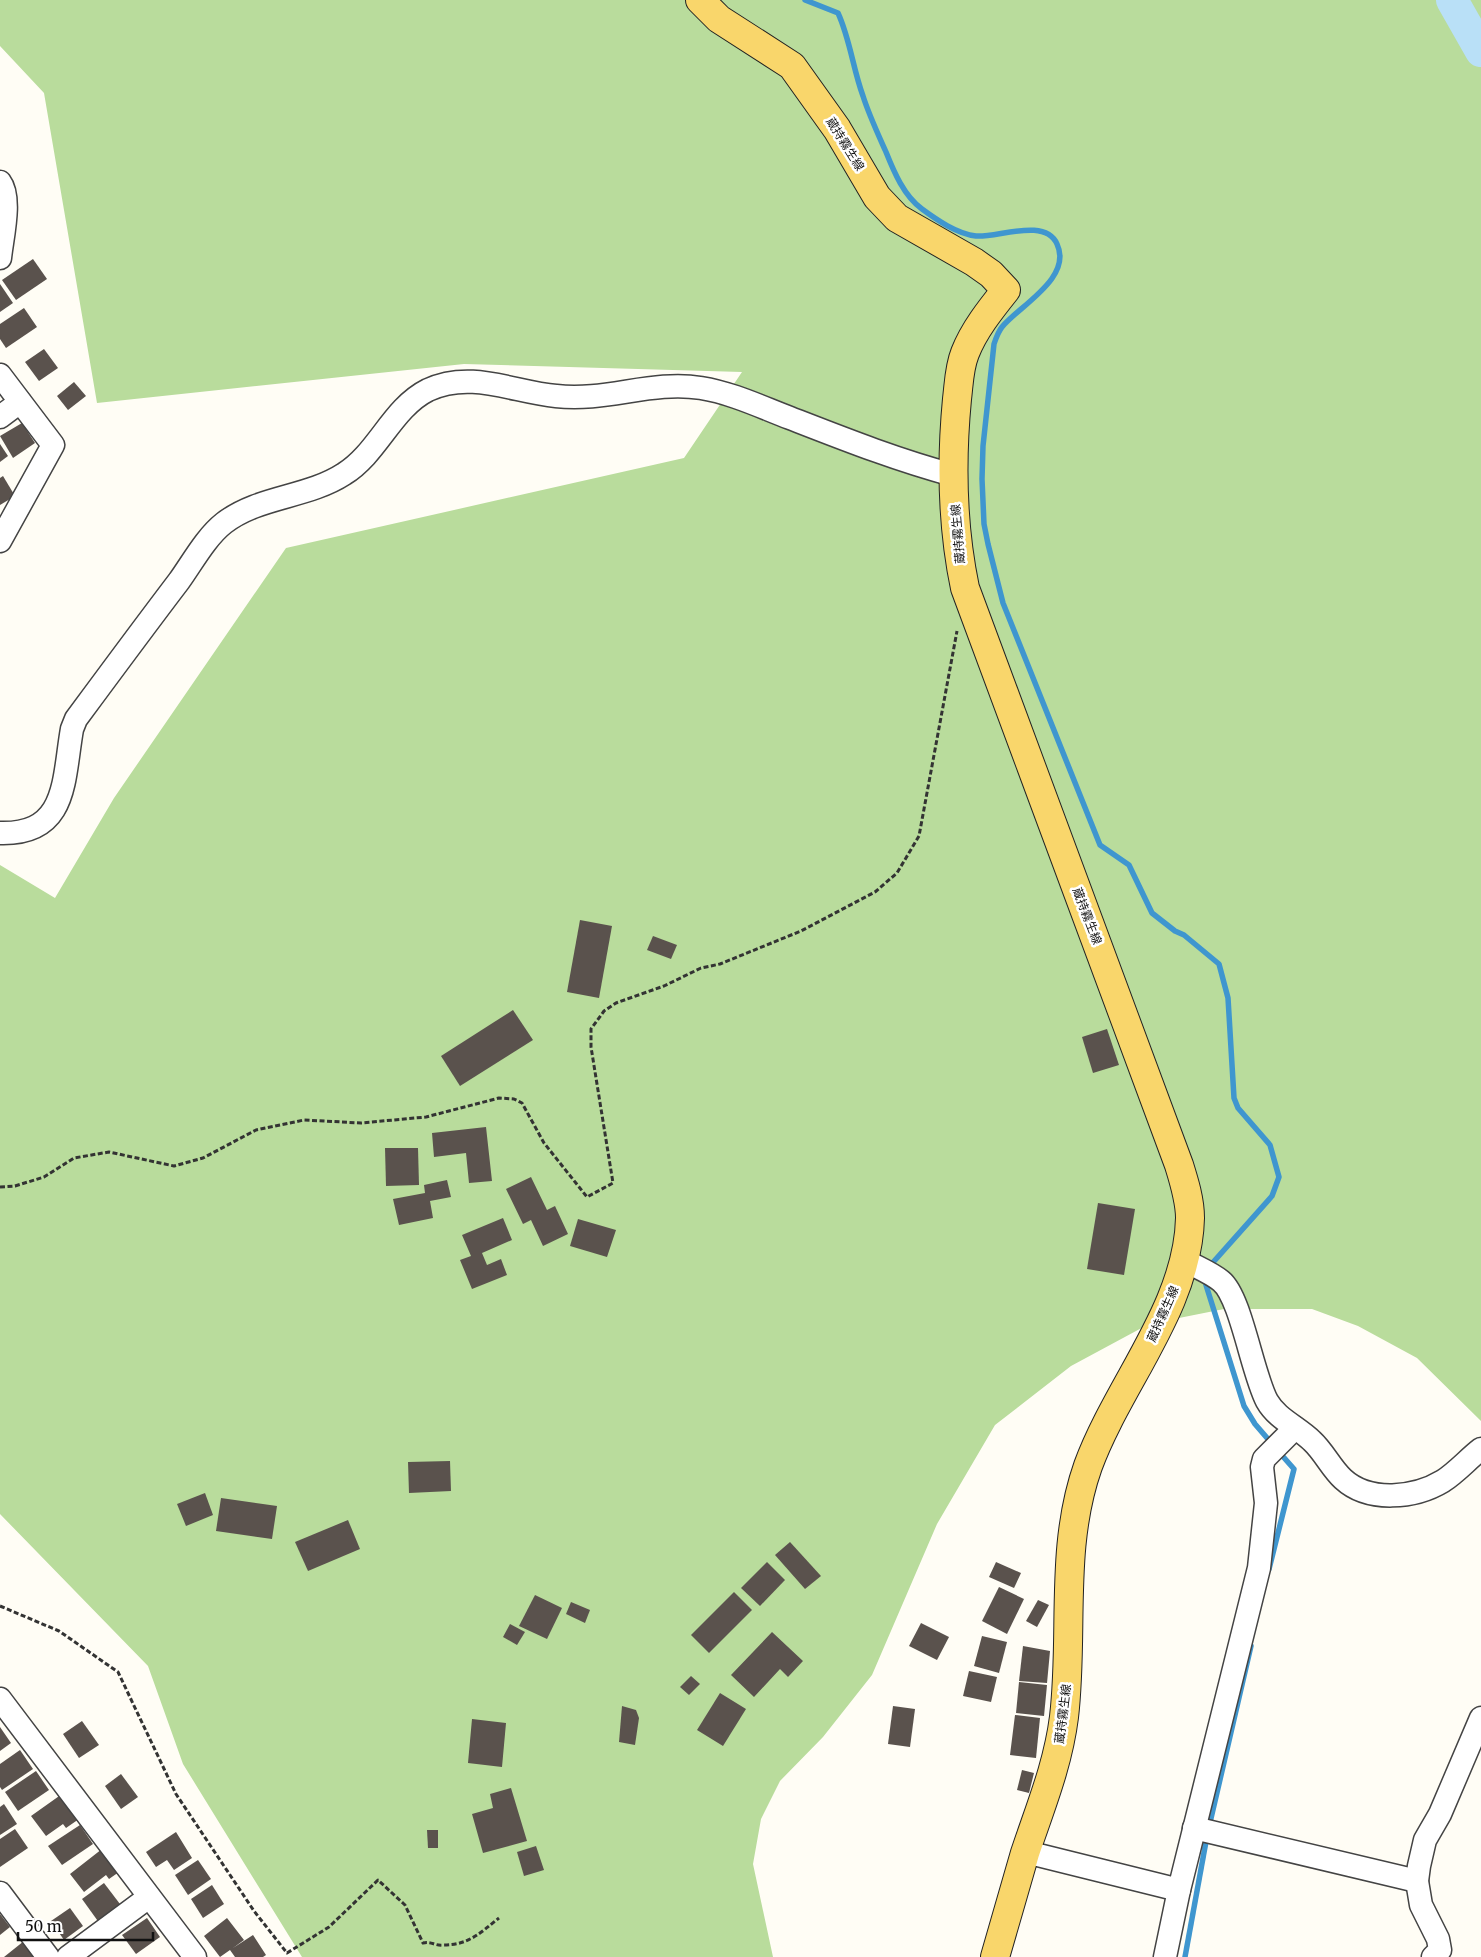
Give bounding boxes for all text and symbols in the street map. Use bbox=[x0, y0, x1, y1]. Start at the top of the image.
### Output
street label: 蔵持霧生線 bbox=[823, 114, 868, 173]
street label: 蔵持霧生線 bbox=[947, 503, 968, 565]
street label: 蔵持霧生線 bbox=[1070, 885, 1105, 947]
street label: 蔵持霧生線 bbox=[1143, 1283, 1182, 1344]
street label: 蔵持霧生線 bbox=[1051, 1683, 1074, 1745]
scale bar bbox=[18, 1910, 152, 1942]
text: 50 m bbox=[25, 1917, 62, 1936]

